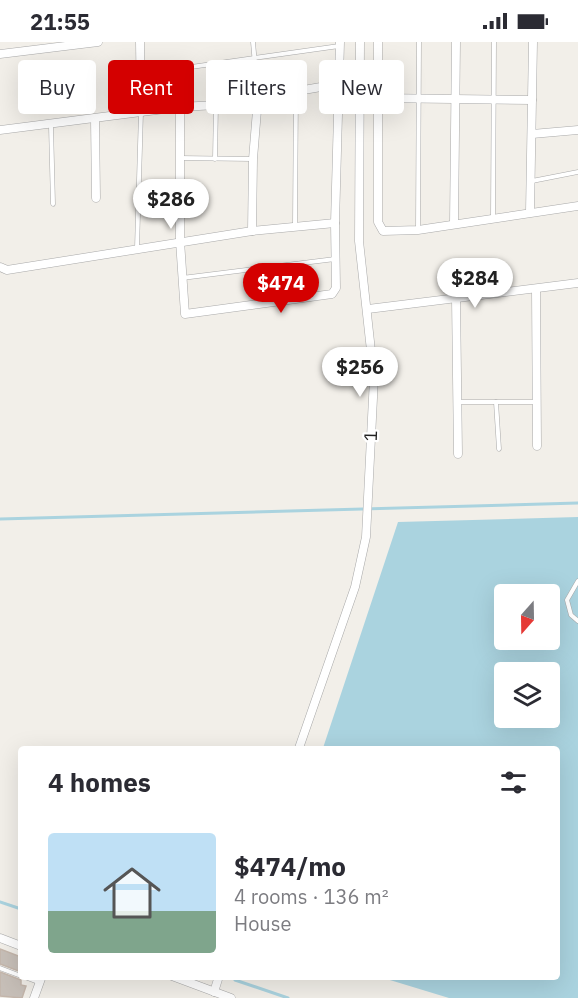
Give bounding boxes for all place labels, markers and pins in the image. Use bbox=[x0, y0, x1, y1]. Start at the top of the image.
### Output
pin: $286 bbox=[135, 179, 207, 230]
pin: $284 bbox=[439, 258, 511, 309]
pin: $474 bbox=[245, 263, 317, 314]
pin: $256 bbox=[324, 347, 396, 398]

